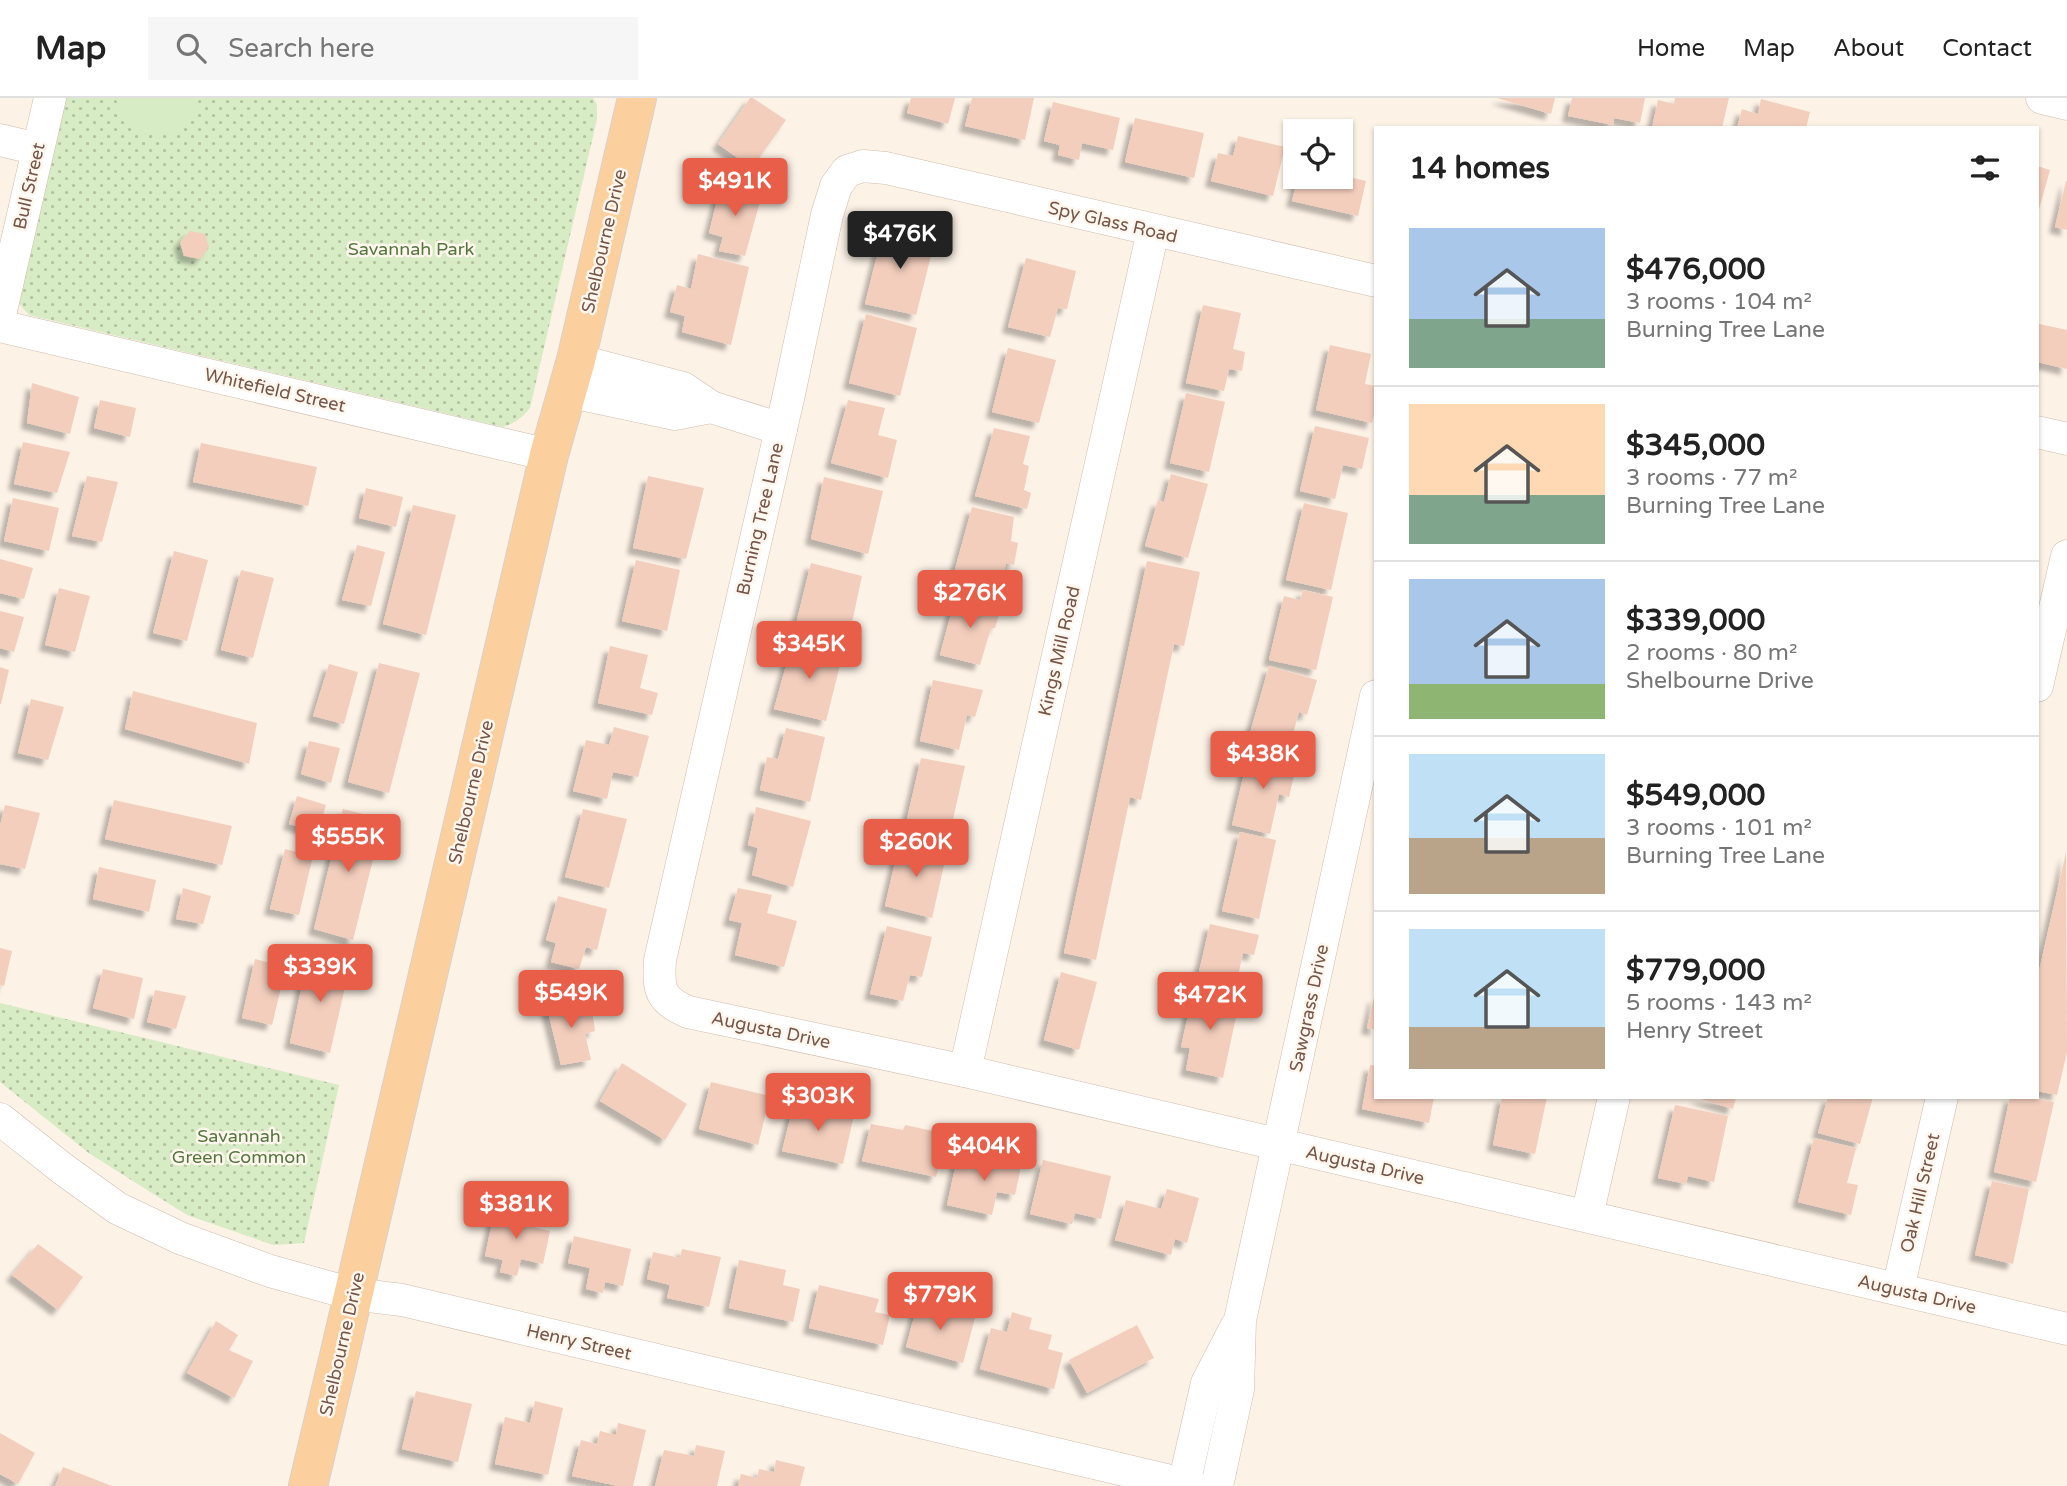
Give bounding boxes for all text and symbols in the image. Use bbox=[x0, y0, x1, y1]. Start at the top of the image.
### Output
search box bbox=[148, 17, 638, 80]
text: Map bbox=[35, 29, 106, 68]
icon: search bbox=[172, 29, 210, 67]
text: Search here bbox=[228, 33, 374, 64]
text: Home bbox=[1637, 34, 1705, 63]
text: Map bbox=[1743, 34, 1795, 63]
text: About bbox=[1833, 34, 1904, 63]
text: Contact bbox=[1942, 34, 2032, 63]
map controls bbox=[1283, 119, 1353, 189]
button: locate bbox=[1283, 119, 1353, 189]
street label: Bull Street bbox=[8, 140, 50, 232]
icon: filters bbox=[1966, 149, 2004, 187]
text: 14 homes bbox=[1409, 150, 1550, 187]
pin: $491K bbox=[686, 158, 784, 218]
street label: Shelbourne Drive bbox=[577, 167, 631, 315]
text: $491K bbox=[699, 167, 771, 195]
street label: Spy Glass Road bbox=[1046, 196, 1180, 248]
pin: $476K bbox=[851, 212, 949, 271]
text: $476K bbox=[864, 220, 936, 248]
park label: Savannah Park bbox=[348, 238, 475, 260]
text: $476,000 bbox=[1626, 251, 1765, 288]
icon: home bbox=[1465, 256, 1549, 340]
text: 3 rooms · 104 m² bbox=[1626, 288, 1812, 316]
text: Burning Tree Lane bbox=[1626, 316, 1825, 344]
street label: Whitefield Street bbox=[202, 363, 348, 417]
text: $345,000 bbox=[1626, 427, 1765, 464]
icon: home bbox=[1465, 432, 1549, 516]
street label: Burning Tree Lane bbox=[732, 441, 788, 597]
text: 3 rooms · 77 m² bbox=[1626, 464, 1797, 492]
text: Burning Tree Lane bbox=[1626, 492, 1825, 520]
pin: $276K bbox=[921, 570, 1019, 630]
text: $276K bbox=[934, 579, 1006, 607]
street label: Kings Mill Road bbox=[1033, 584, 1085, 718]
text: $339,000 bbox=[1626, 602, 1765, 639]
icon: home bbox=[1465, 607, 1549, 691]
pin: $345K bbox=[760, 622, 858, 681]
text: $345K bbox=[773, 630, 845, 658]
text: 2 rooms · 80 m² bbox=[1626, 639, 1797, 667]
text: Shelbourne Drive bbox=[1626, 667, 1814, 695]
street label: Shelbourne Drive bbox=[444, 718, 498, 866]
pin: $438K bbox=[1214, 732, 1312, 791]
text: $438K bbox=[1227, 740, 1299, 768]
text: $549,000 bbox=[1626, 777, 1765, 814]
icon: home bbox=[1465, 782, 1549, 866]
pin: $555K bbox=[299, 814, 397, 874]
text: 3 rooms · 101 m² bbox=[1626, 814, 1812, 842]
pin: $260K bbox=[867, 820, 965, 879]
text: $555K bbox=[312, 823, 384, 851]
text: $260K bbox=[880, 828, 952, 856]
text: Burning Tree Lane bbox=[1626, 842, 1825, 870]
street label: Sawgrass Drive bbox=[1285, 942, 1333, 1074]
pin: $339K bbox=[271, 944, 369, 1004]
text: $779,000 bbox=[1626, 952, 1765, 989]
text: $339K bbox=[284, 953, 356, 981]
icon: home bbox=[1465, 957, 1549, 1041]
pin: $549K bbox=[522, 970, 620, 1030]
pin: $472K bbox=[1161, 972, 1259, 1032]
text: $549K bbox=[535, 979, 607, 1007]
text: $472K bbox=[1174, 981, 1246, 1009]
text: 5 rooms · 143 m² bbox=[1626, 989, 1812, 1017]
street label: Augusta Drive bbox=[710, 1007, 832, 1053]
text: Henry Street bbox=[1626, 1017, 1763, 1045]
pin: $303K bbox=[769, 1074, 867, 1133]
text: $303K bbox=[782, 1082, 854, 1110]
pin: $404K bbox=[935, 1124, 1033, 1183]
park label: Savannah Green Common bbox=[172, 1125, 306, 1168]
street label: Oak Hill Street bbox=[1896, 1131, 1944, 1255]
text: $404K bbox=[948, 1132, 1020, 1160]
street label: Augusta Drive bbox=[1304, 1141, 1426, 1189]
pin: $381K bbox=[467, 1182, 565, 1241]
text: $381K bbox=[480, 1190, 552, 1218]
street label: Shelbourne Drive bbox=[315, 1270, 369, 1418]
street label: Augusta Drive bbox=[1856, 1270, 1978, 1318]
pin: $779K bbox=[891, 1272, 989, 1332]
text: $779K bbox=[904, 1281, 976, 1309]
street label: Henry Street bbox=[524, 1319, 634, 1365]

